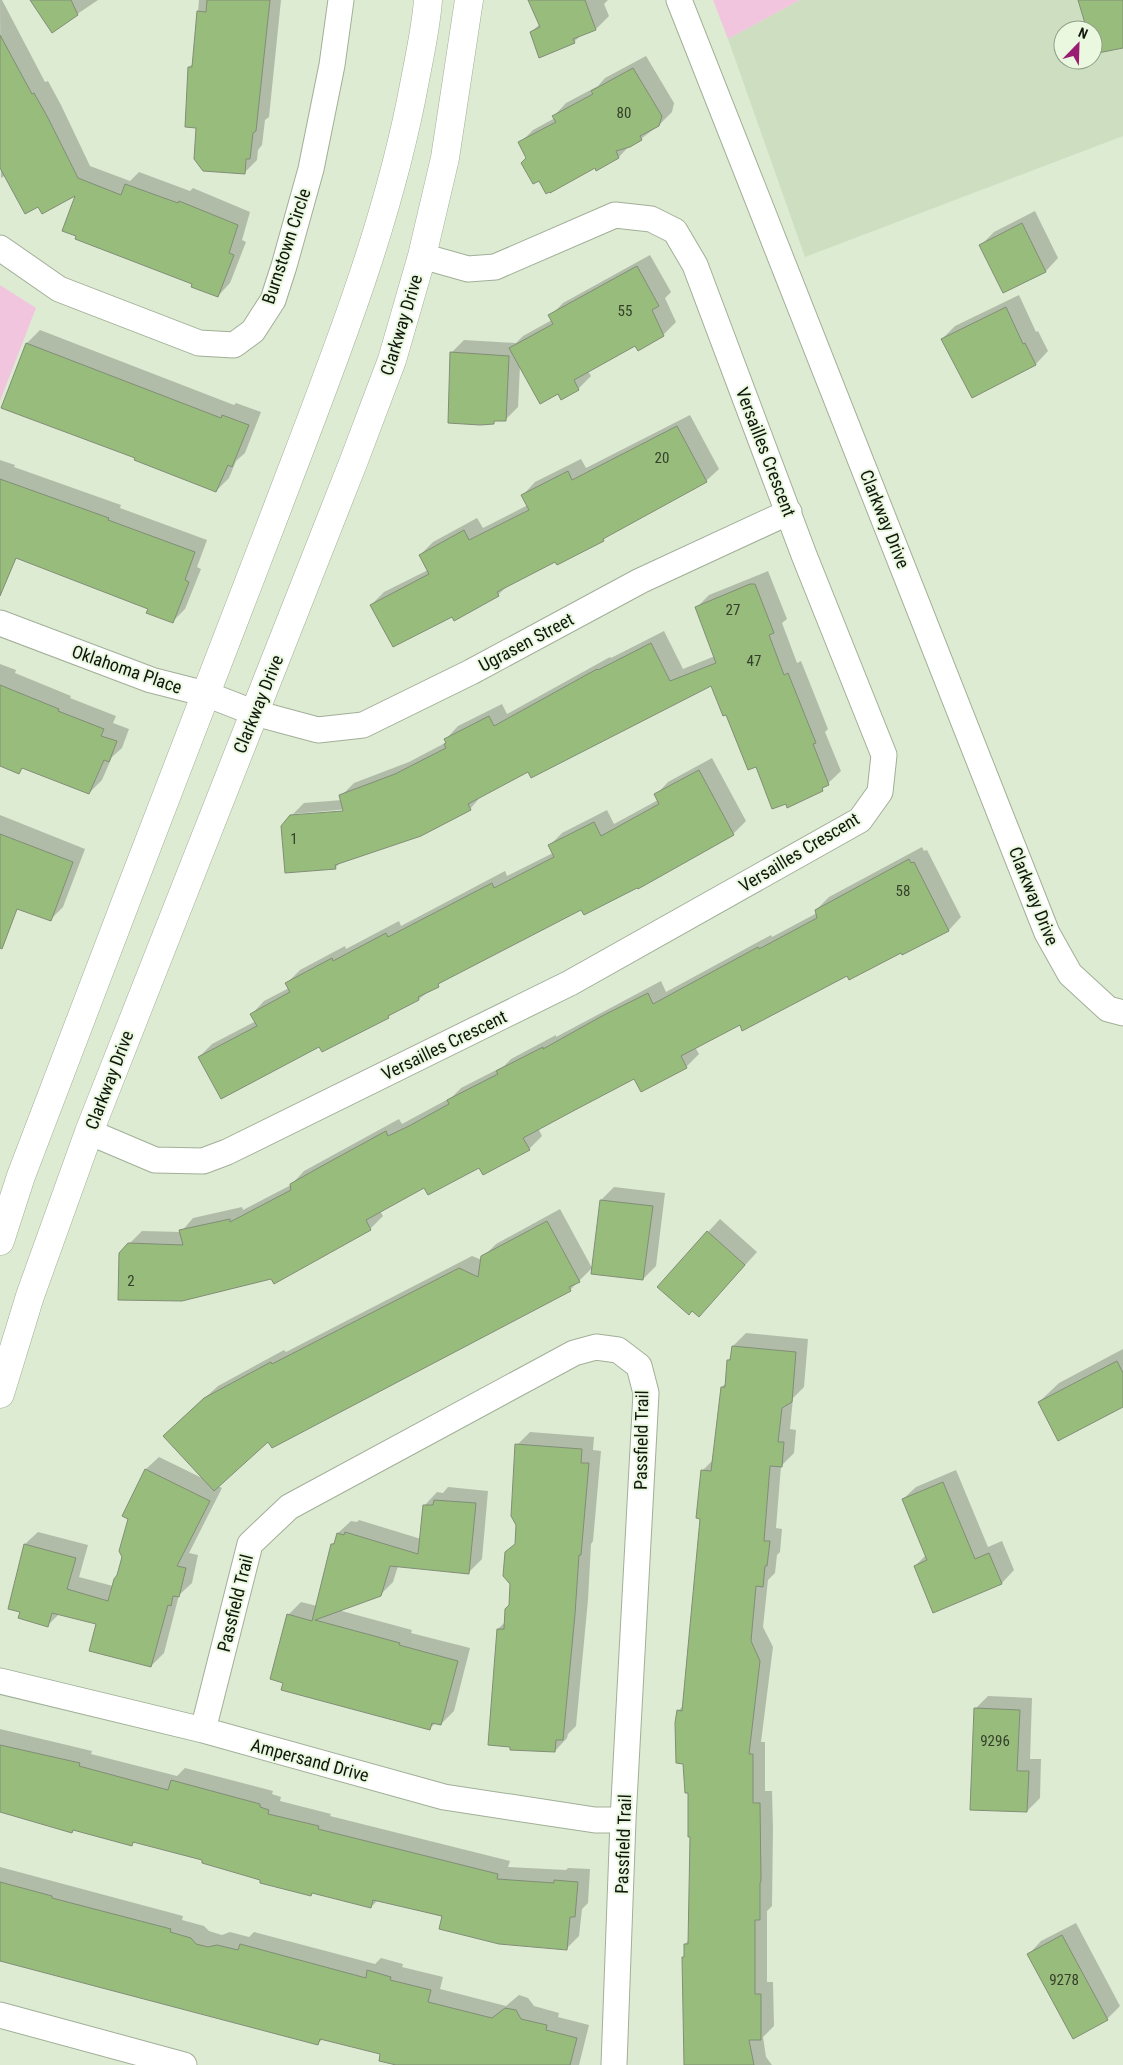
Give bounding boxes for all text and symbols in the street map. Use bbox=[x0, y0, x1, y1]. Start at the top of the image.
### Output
north arrow bbox=[1053, 20, 1103, 70]
text: N bbox=[1076, 24, 1090, 42]
house number: 80 bbox=[617, 104, 631, 122]
street label: Burnstown Circle bbox=[257, 186, 315, 306]
street label: Clarkway Drive bbox=[376, 272, 426, 378]
house number: 55 bbox=[618, 302, 632, 320]
street label: Versailles Crescent bbox=[732, 384, 800, 520]
house number: 20 bbox=[655, 449, 669, 467]
street label: Clarkway Drive bbox=[856, 467, 914, 571]
house number: 27 bbox=[726, 601, 740, 619]
street label: Ugrasen Street bbox=[475, 608, 577, 676]
street label: Oklahoma Place bbox=[69, 640, 185, 698]
street label: Clarkway Drive bbox=[229, 652, 287, 756]
house number: 47 bbox=[747, 652, 761, 670]
street label: Versailles Crescent bbox=[735, 808, 863, 896]
house number: 1 bbox=[290, 830, 298, 848]
street label: Clarkway Drive bbox=[1005, 844, 1063, 948]
house number: 58 bbox=[896, 882, 910, 900]
street label: Versailles Crescent bbox=[378, 1006, 510, 1084]
street label: Clarkway Drive bbox=[81, 1028, 137, 1132]
house number: 2 bbox=[127, 1272, 135, 1290]
street label: Passfield Trail bbox=[630, 1390, 652, 1490]
street label: Passfield Trail bbox=[213, 1552, 257, 1654]
house number: 9296 bbox=[980, 1732, 1010, 1750]
street label: Ampersand Drive bbox=[249, 1734, 371, 1786]
street label: Passfield Trail bbox=[611, 1794, 635, 1894]
house number: 9278 bbox=[1049, 1971, 1079, 1989]

